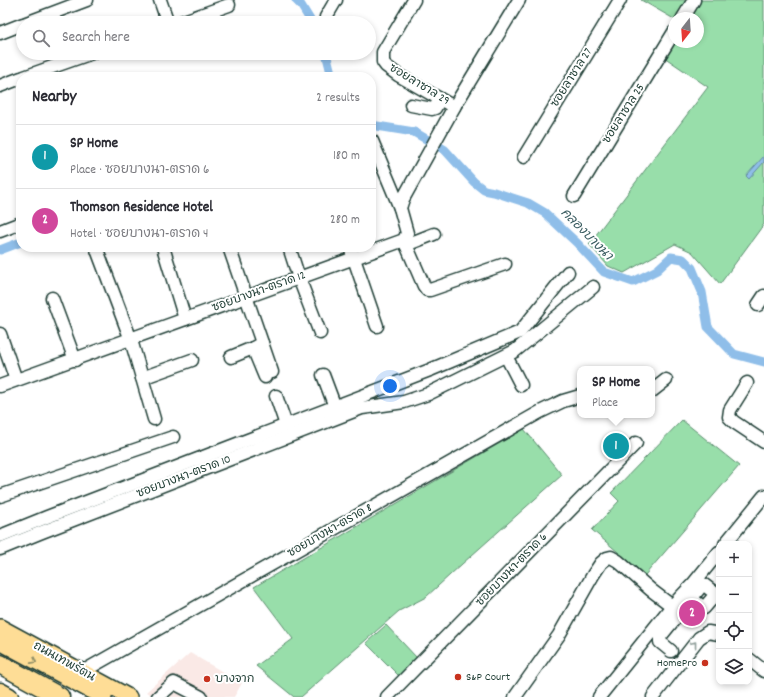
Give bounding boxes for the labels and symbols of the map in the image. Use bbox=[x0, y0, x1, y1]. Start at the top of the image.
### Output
north arrow bbox=[668, 12, 704, 48]
street label: ซอยลาซาล 27 bbox=[547, 45, 597, 111]
street label: ซอยลาซาล 29 bbox=[385, 60, 453, 110]
street label: ซอยลาซาล 25 bbox=[599, 81, 649, 147]
water label: คลองบางนา bbox=[555, 204, 618, 267]
street label: ซอยบางนา-ตราด 12 bbox=[210, 267, 308, 317]
your location bbox=[380, 376, 400, 396]
pin: 1 bbox=[603, 431, 629, 461]
street label: ซอยบางนา-ตราด 10 bbox=[134, 451, 234, 503]
street label: ซอยบางนา-ตราด 8 bbox=[284, 500, 376, 562]
street label: ซอยบางนา-ตราด 6 bbox=[472, 529, 552, 611]
pin: 2 bbox=[679, 598, 705, 628]
street label: ถนนเทพรัตน bbox=[30, 638, 98, 686]
one-way arrow bbox=[690, 642, 697, 649]
place label: HomePro bbox=[657, 655, 697, 672]
one-way arrow bbox=[30, 656, 37, 663]
marker: HomePro bbox=[700, 658, 710, 668]
place label: S&P Court bbox=[466, 669, 511, 686]
place label: บางจาก bbox=[215, 671, 254, 688]
marker: S&P Court bbox=[453, 672, 463, 682]
marker: บางจาก bbox=[202, 674, 212, 684]

